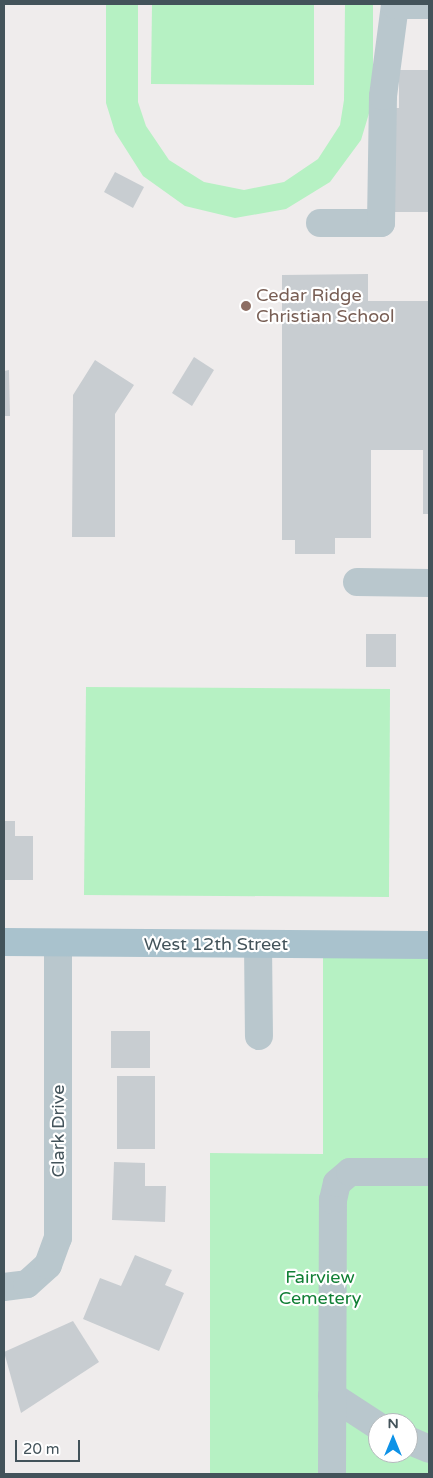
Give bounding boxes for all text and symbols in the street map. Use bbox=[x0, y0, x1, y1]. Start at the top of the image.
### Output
place label: Cedar Ridge Christian School bbox=[256, 285, 395, 328]
marker: Cedar Ridge Christian School bbox=[240, 300, 252, 312]
street label: West 12th Street bbox=[144, 933, 288, 955]
street label: Clark Drive bbox=[47, 1085, 69, 1177]
park label: Fairview Cemetery bbox=[279, 1267, 361, 1310]
north arrow bbox=[368, 1413, 418, 1463]
text: N bbox=[387, 1415, 399, 1432]
scale bar bbox=[18, 1430, 82, 1462]
text: 20 m bbox=[23, 1440, 60, 1458]

